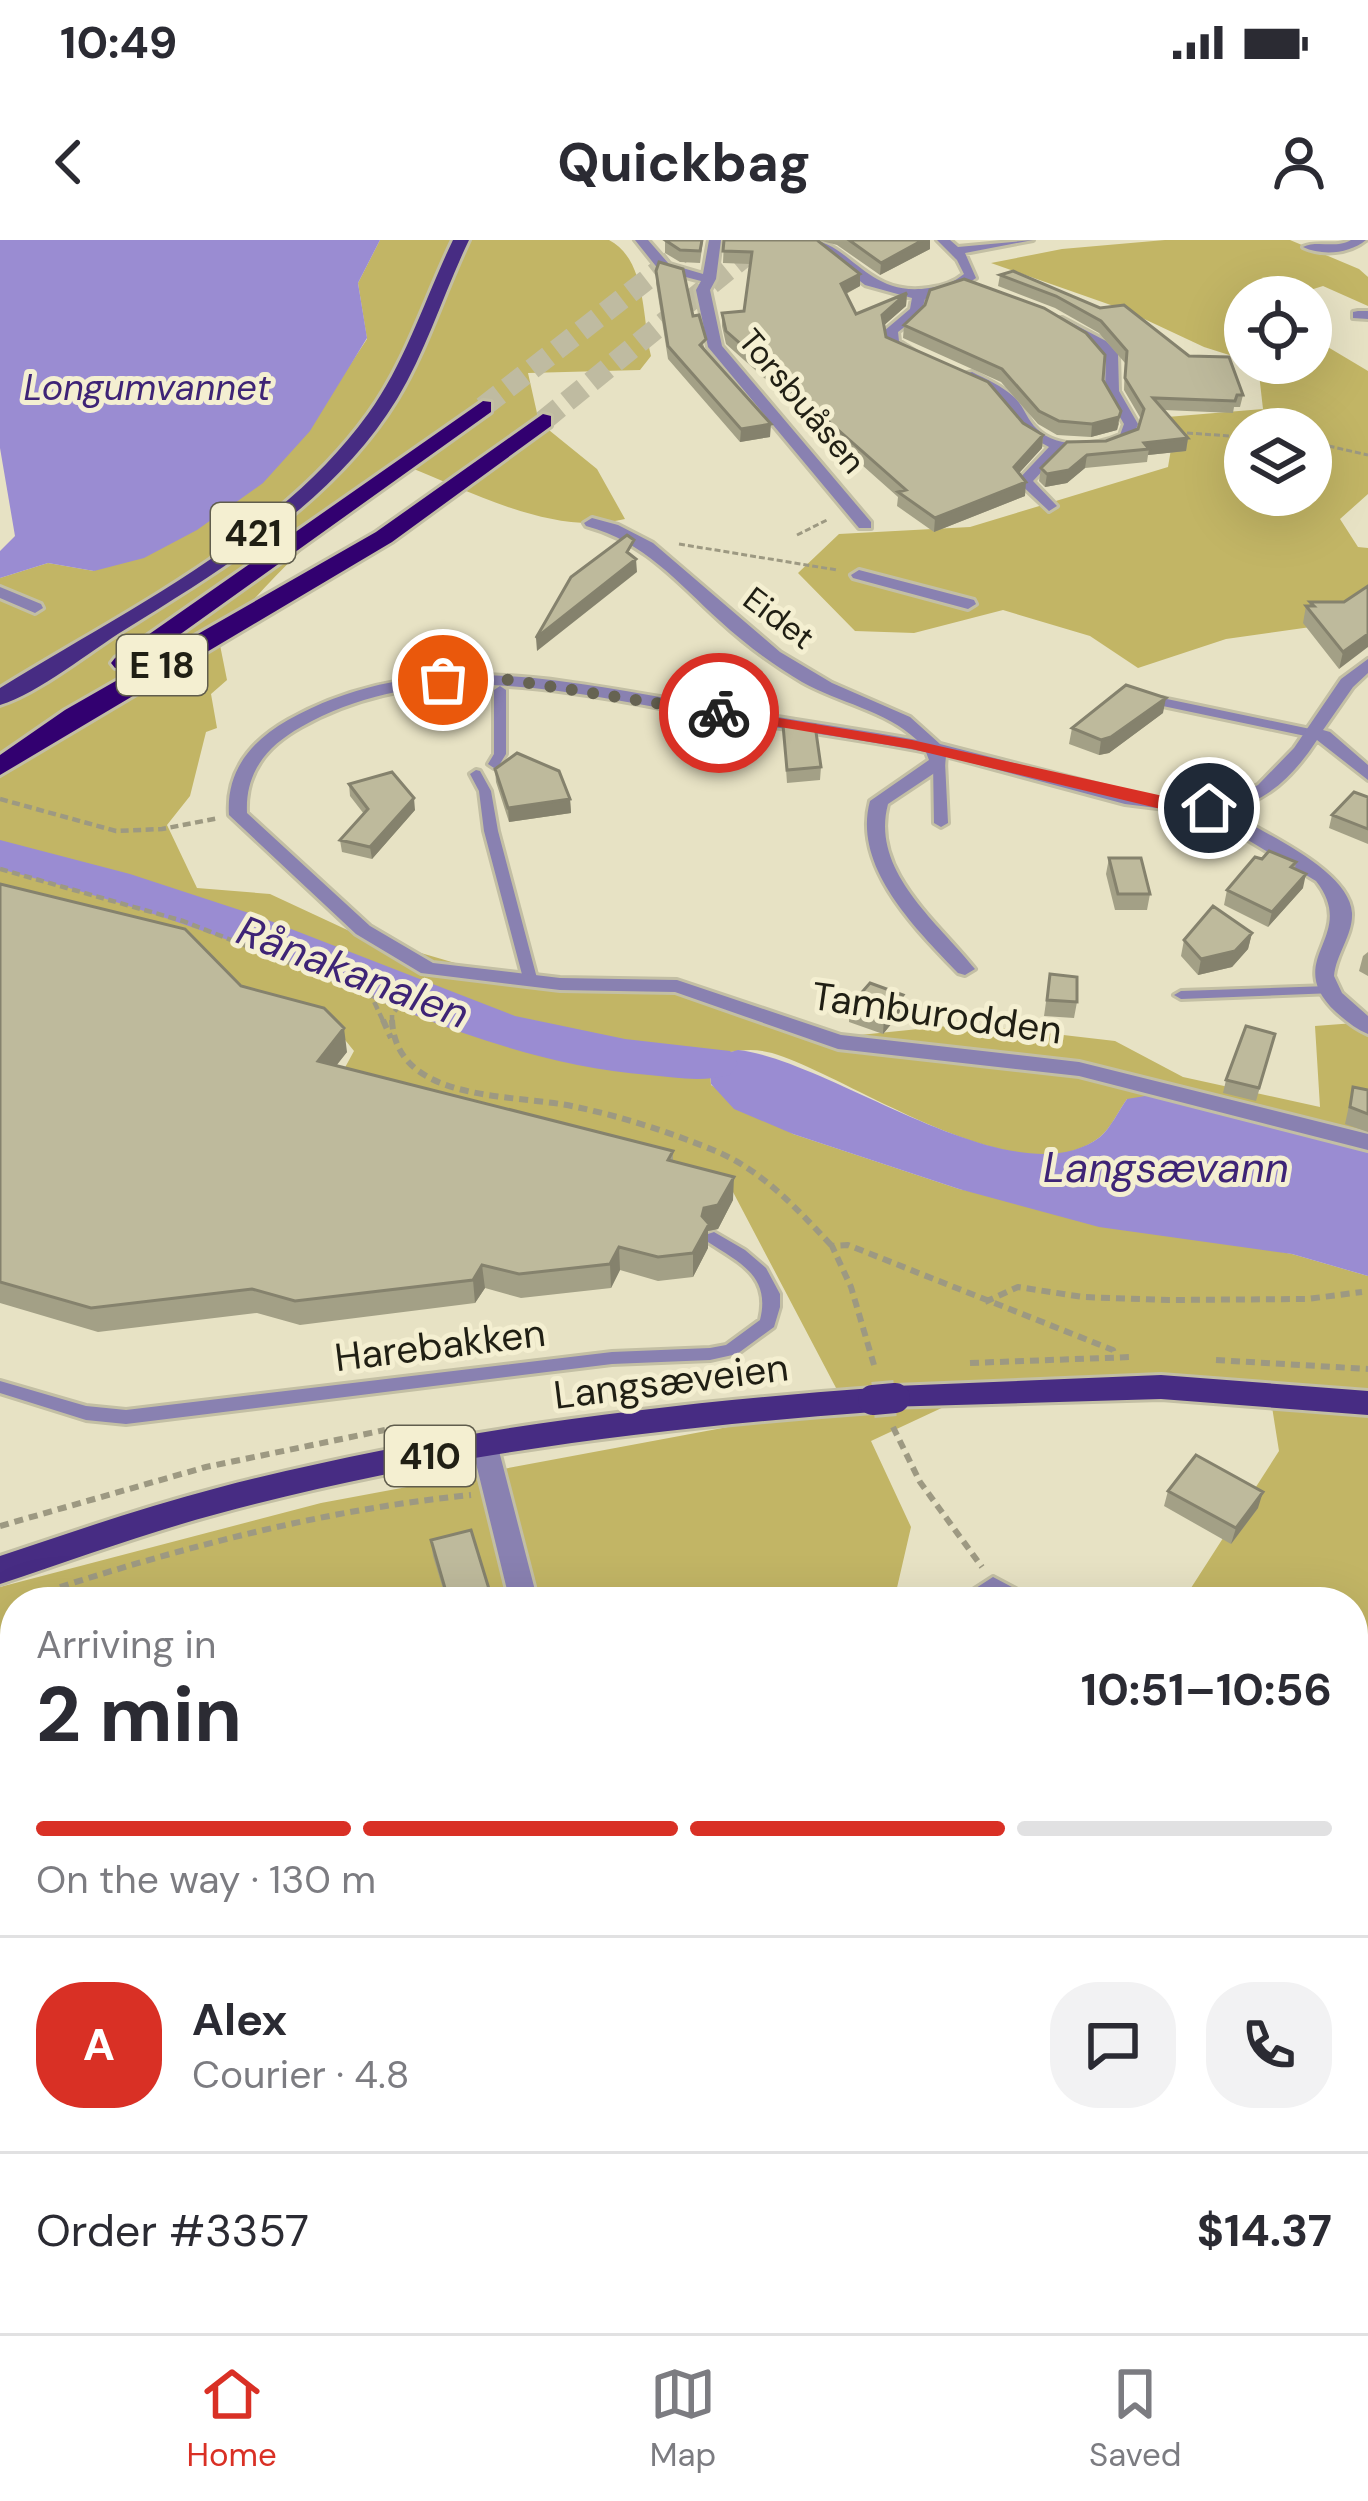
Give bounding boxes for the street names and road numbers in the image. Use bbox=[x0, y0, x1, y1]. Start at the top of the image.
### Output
street label: Torsbuåsen bbox=[729, 320, 875, 482]
road number: 421 bbox=[211, 503, 295, 563]
street label: Eidet bbox=[735, 577, 823, 659]
road number: E 18 bbox=[117, 635, 207, 695]
street label: Tamburodden bbox=[809, 970, 1065, 1056]
street label: Harebakken bbox=[332, 1307, 548, 1383]
street label: Langsæveien bbox=[551, 1341, 791, 1421]
road number: 410 bbox=[385, 1426, 475, 1486]

